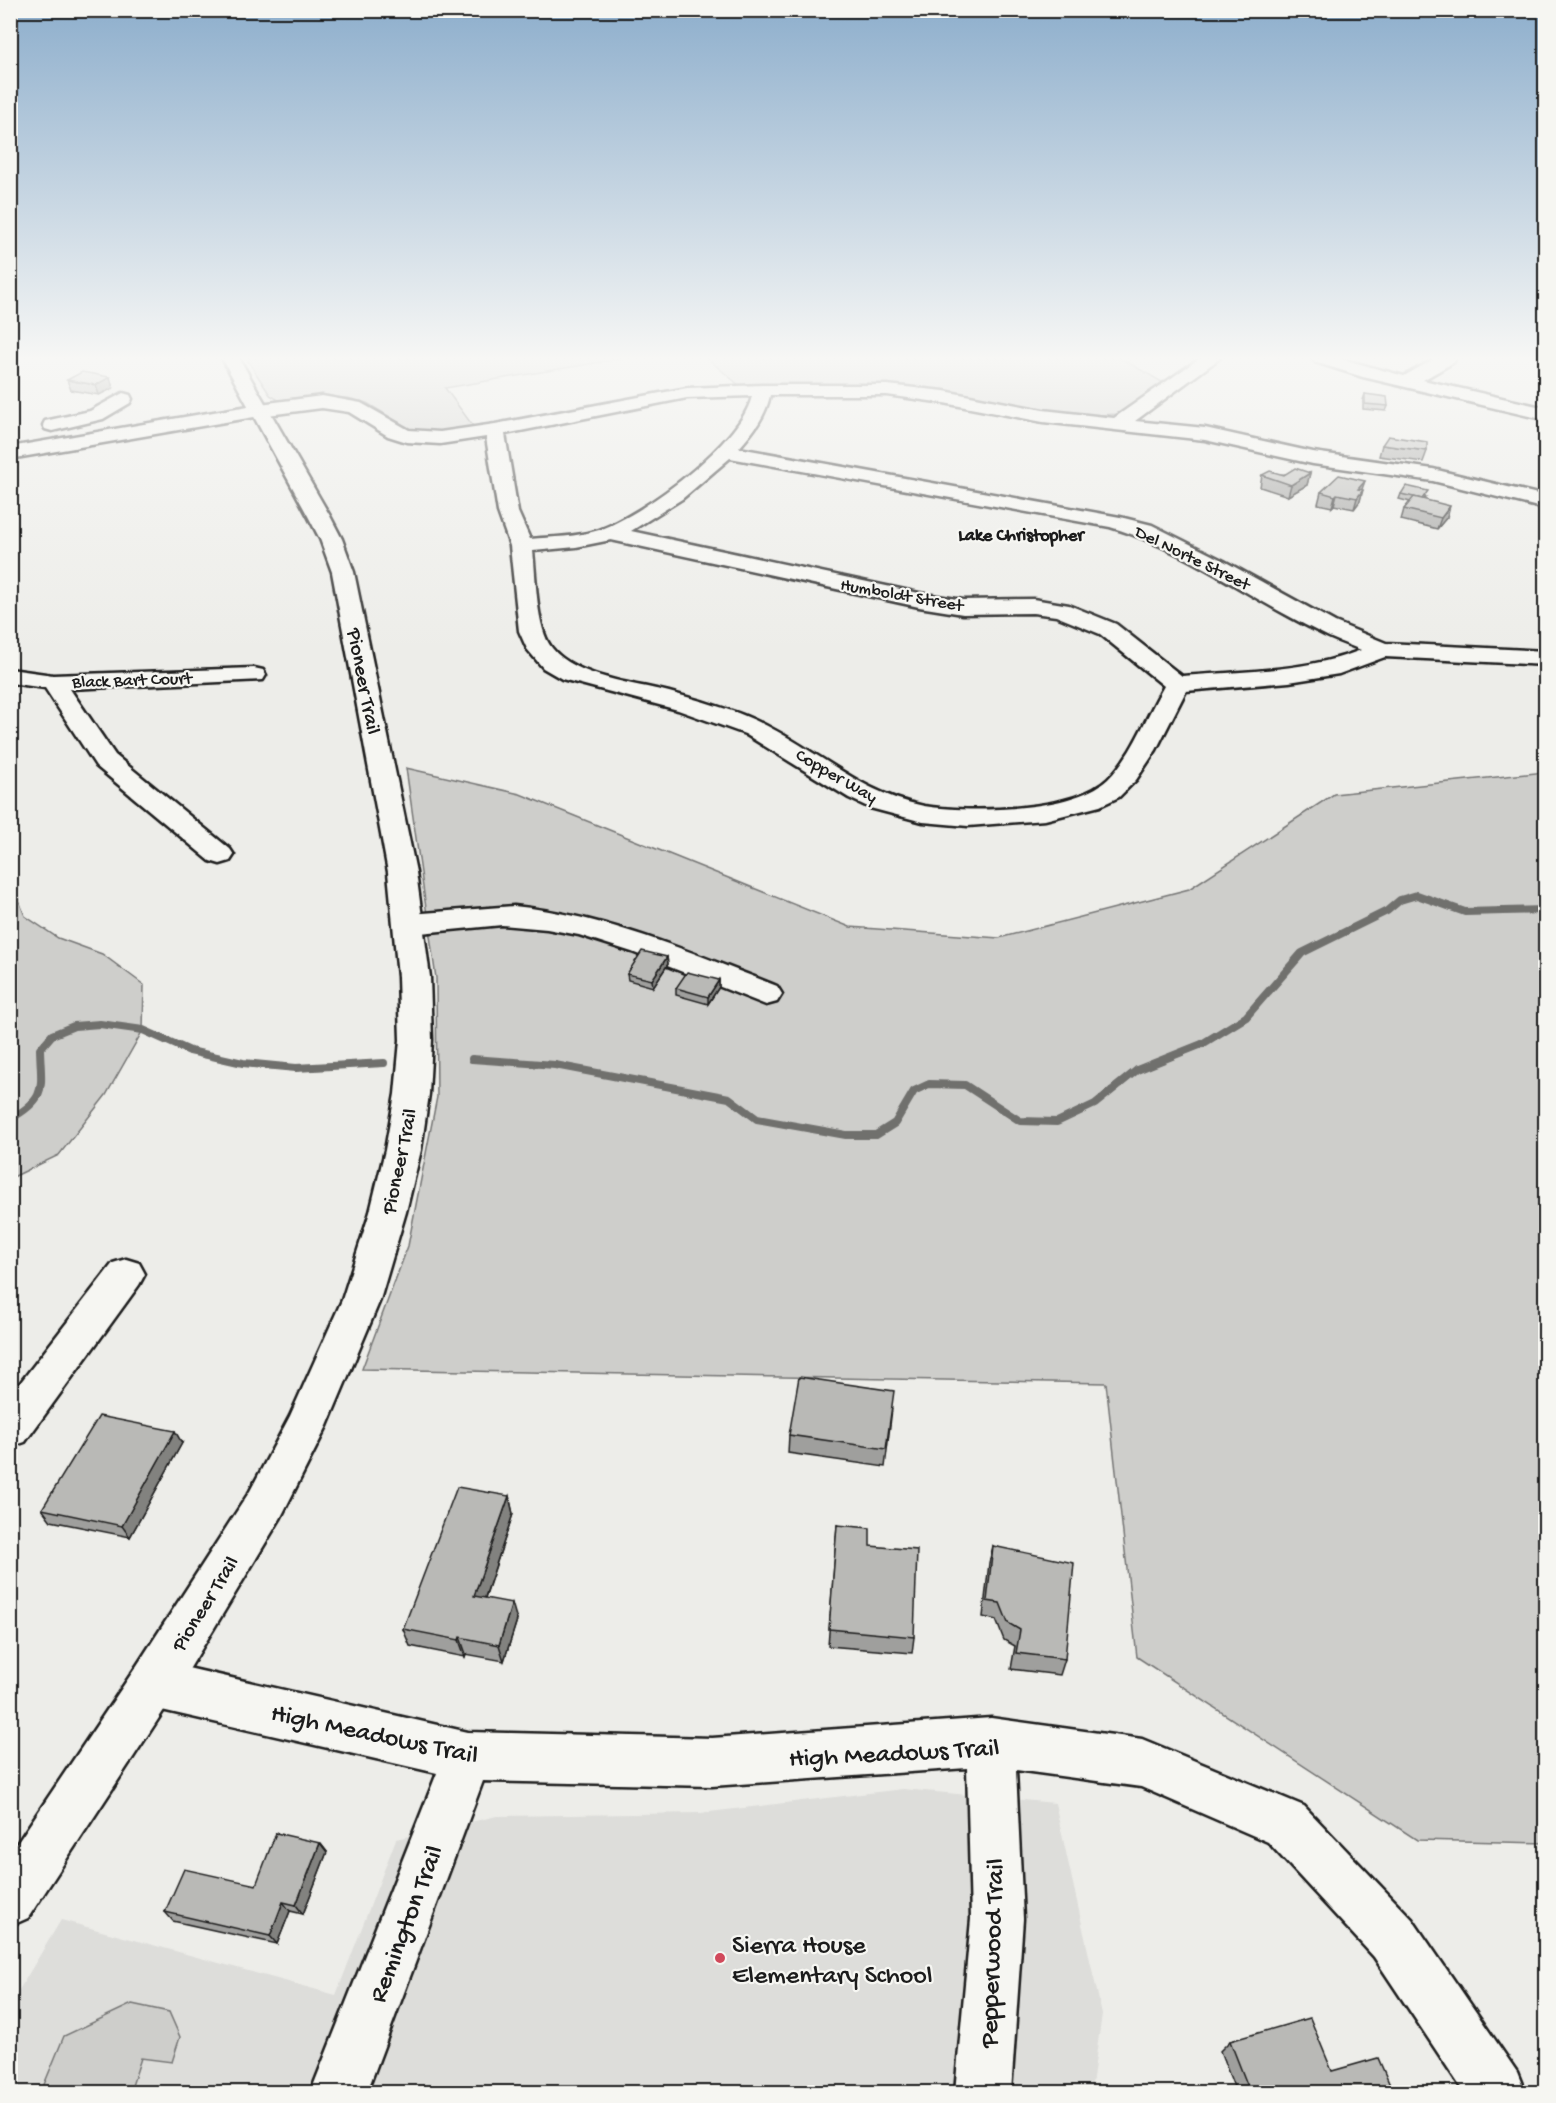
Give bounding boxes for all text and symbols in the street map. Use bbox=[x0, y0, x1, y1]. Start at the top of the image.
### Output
street label: Del Norte Street bbox=[1130, 522, 1254, 597]
district label: Lake Christopher bbox=[958, 526, 1086, 547]
street label: Humboldt Street bbox=[838, 575, 966, 618]
street label: Pioneer Trail bbox=[339, 626, 384, 737]
street label: Black Bart Court bbox=[71, 669, 194, 694]
street label: Copper Way bbox=[791, 745, 880, 809]
street label: Pioneer Trail bbox=[378, 1107, 425, 1218]
street label: Pioneer Trail bbox=[167, 1553, 246, 1658]
street label: High Meadows Trail bbox=[268, 1699, 480, 1773]
street label: High Meadows Trail bbox=[788, 1734, 1000, 1776]
street label: Remington Trail bbox=[364, 1842, 452, 2008]
street label: Pepperwood Trail bbox=[976, 1858, 1013, 2049]
place label: Sierra House Elementary School bbox=[732, 1932, 932, 1993]
marker: Sierra House Elementary School bbox=[713, 1951, 727, 1965]

